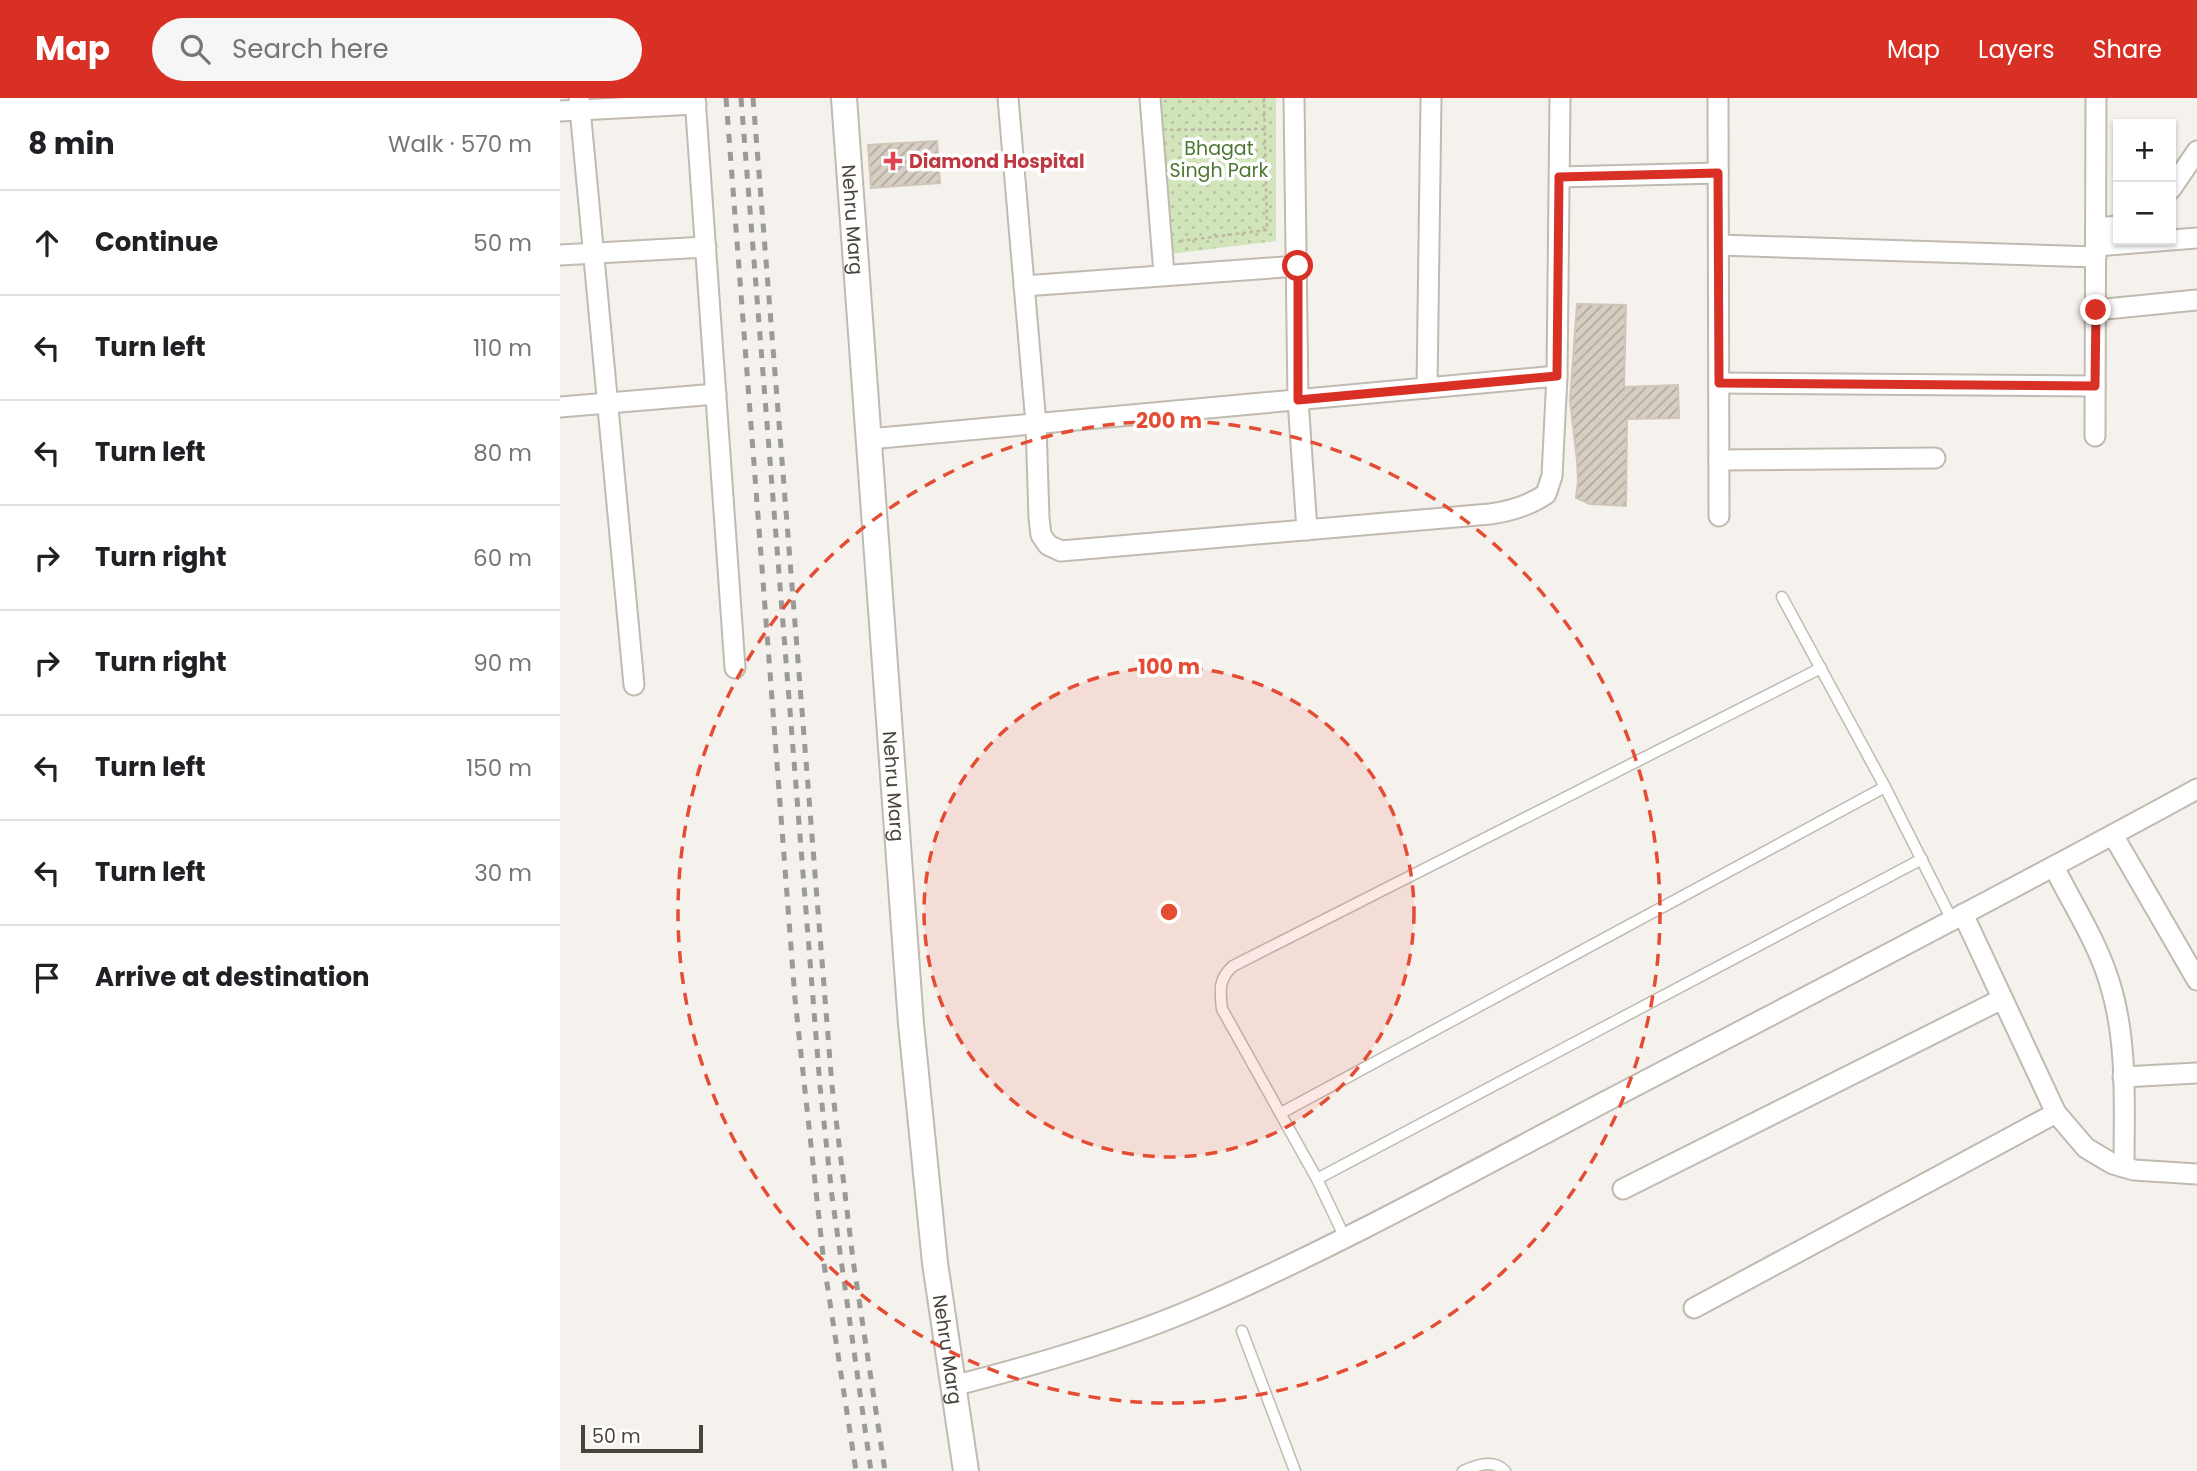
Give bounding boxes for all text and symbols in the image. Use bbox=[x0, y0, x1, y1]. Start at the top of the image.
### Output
search box bbox=[152, 18, 642, 81]
text: Map bbox=[35, 25, 110, 72]
icon: search bbox=[176, 30, 214, 68]
text: Search here bbox=[232, 31, 389, 67]
text: Map bbox=[1887, 33, 1940, 66]
text: Layers bbox=[1978, 33, 2054, 66]
text: Share bbox=[2092, 33, 2162, 66]
map controls bbox=[2113, 119, 2176, 245]
button: + bbox=[2113, 119, 2176, 182]
text: 8 min bbox=[28, 122, 115, 165]
text: Walk · 570 m bbox=[388, 128, 532, 160]
park label: Bhagat Singh Park bbox=[1170, 135, 1269, 184]
place label: Diamond Hospital bbox=[909, 148, 1085, 175]
marker: Diamond Hospital bbox=[883, 151, 903, 171]
street label: Nehru Marg bbox=[835, 163, 870, 276]
button: − bbox=[2113, 182, 2176, 245]
icon: ahead bbox=[28, 224, 66, 262]
text: Continue bbox=[95, 224, 218, 260]
text: 50 m bbox=[473, 227, 532, 259]
route start bbox=[1282, 250, 1313, 281]
route end bbox=[2080, 294, 2111, 325]
icon: left bbox=[28, 329, 66, 367]
text: Turn left bbox=[95, 329, 206, 365]
text: 110 m bbox=[473, 332, 532, 364]
text: 200 m bbox=[1136, 406, 1202, 435]
icon: left bbox=[28, 434, 66, 472]
text: Turn left bbox=[95, 434, 206, 470]
text: 80 m bbox=[473, 437, 532, 469]
icon: right bbox=[28, 539, 66, 577]
text: Turn right bbox=[95, 539, 227, 575]
text: 60 m bbox=[473, 542, 532, 574]
icon: right bbox=[28, 644, 66, 682]
text: Turn right bbox=[95, 644, 227, 680]
text: 90 m bbox=[473, 647, 532, 679]
text: 100 m bbox=[1138, 652, 1200, 681]
street label: Nehru Marg bbox=[876, 730, 911, 842]
icon: left bbox=[28, 749, 66, 787]
text: Turn left bbox=[95, 749, 206, 785]
text: 150 m bbox=[466, 752, 532, 784]
icon: left bbox=[28, 854, 66, 892]
text: Turn left bbox=[95, 854, 206, 890]
text: 30 m bbox=[474, 857, 532, 889]
centre of rings bbox=[1157, 900, 1181, 924]
icon: arrive bbox=[28, 959, 66, 997]
text: Arrive at destination bbox=[95, 959, 370, 995]
street label: Nehru Marg bbox=[926, 1293, 969, 1406]
scale bar bbox=[581, 1422, 704, 1454]
text: 50 m bbox=[592, 1423, 641, 1450]

